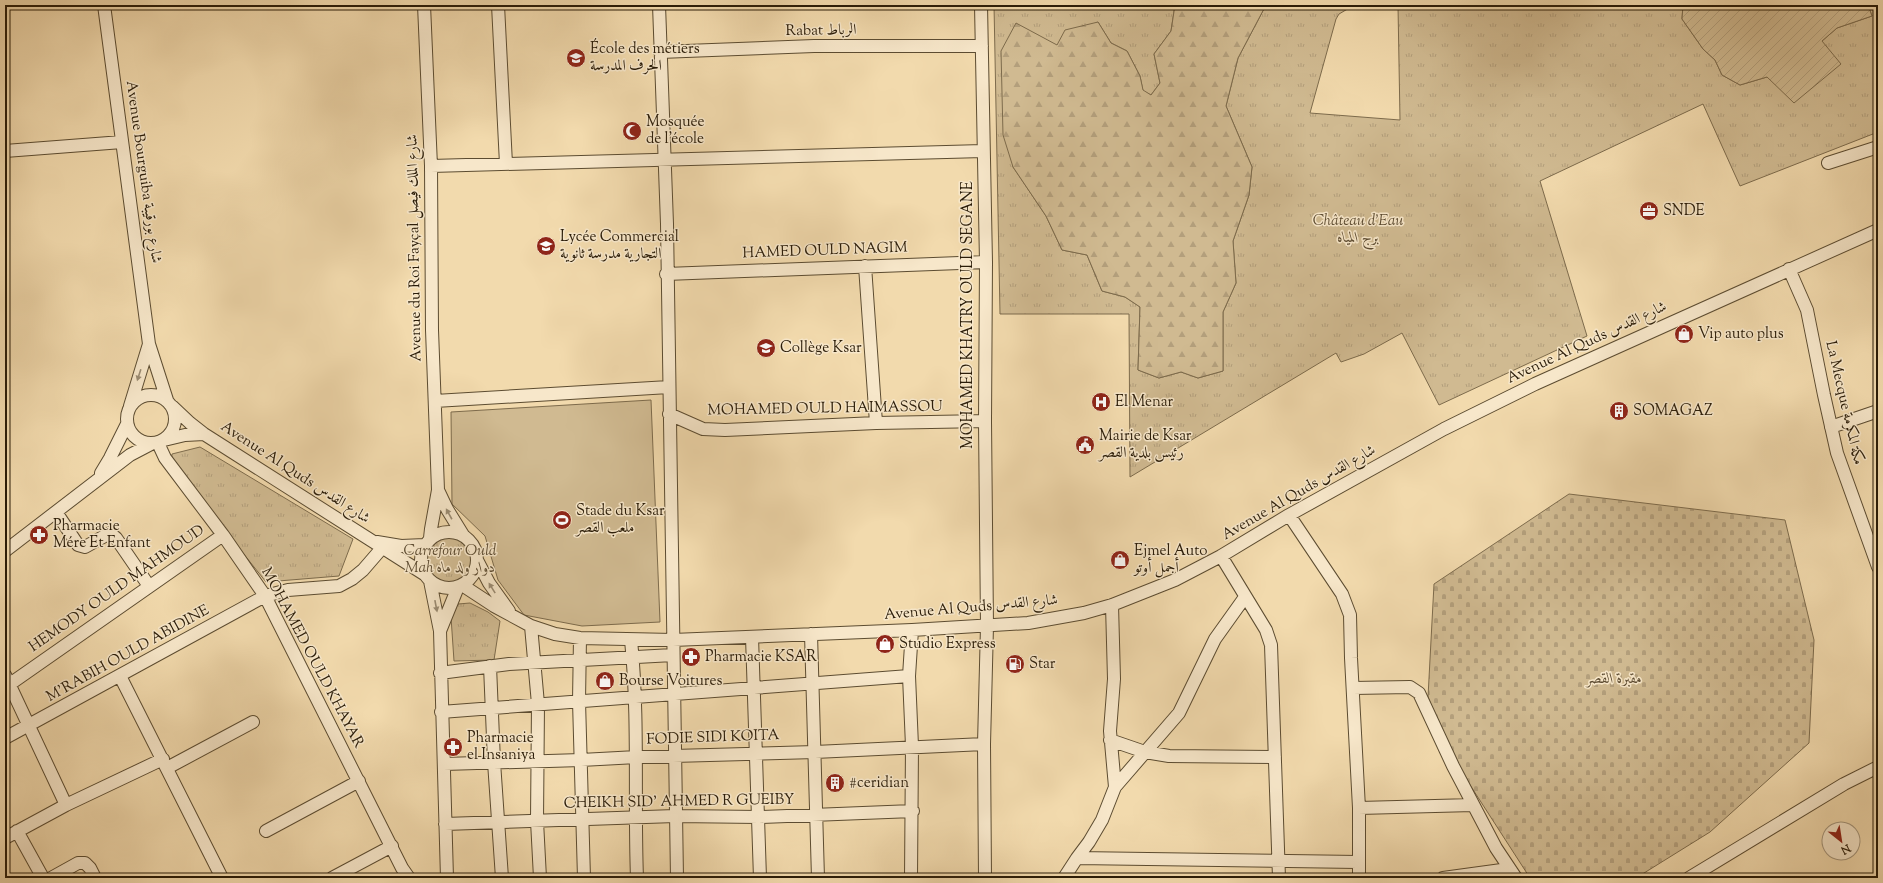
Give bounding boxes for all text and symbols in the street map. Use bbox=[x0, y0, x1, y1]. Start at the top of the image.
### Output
street label: Rabat الرباط bbox=[785, 20, 857, 42]
place label: École des métiers الحرف المدرسة bbox=[590, 38, 700, 77]
school or university icon: École des métiers الحرف المدرسة bbox=[565, 47, 587, 69]
street label: Avenue Bourguiba شارع بورقيبة bbox=[119, 79, 166, 265]
place label: Mosquée de l'école bbox=[646, 112, 705, 150]
mosque icon: Mosquée de l'école bbox=[621, 120, 643, 142]
street label: Avenue du Roi Fayçal شارع الملك فيصل bbox=[403, 134, 428, 362]
street label: MOHAMED KHATRY OULD SEGANE bbox=[958, 181, 979, 449]
office icon: SNDE bbox=[1638, 200, 1660, 222]
place label: SNDE bbox=[1663, 201, 1705, 222]
park label: Château d'Eau برج المياه bbox=[1313, 211, 1403, 250]
place label: Lycée Commercial التجارية مدرسة ثانوية bbox=[560, 227, 679, 265]
school or university icon: Lycée Commercial التجارية مدرسة ثانوية bbox=[535, 235, 557, 257]
street label: HAMED OULD NAGIM bbox=[742, 238, 908, 264]
street label: Avenue Al Quds شارع القدس bbox=[1504, 297, 1671, 390]
shop icon: Vip auto plus bbox=[1673, 323, 1695, 345]
place label: Vip auto plus bbox=[1698, 324, 1784, 345]
school or university icon: Collège Ksar bbox=[755, 337, 777, 359]
place label: Collège Ksar bbox=[780, 338, 862, 359]
street label: La Mecque مكة المكرمة bbox=[1820, 339, 1868, 467]
one-way arrow bbox=[136, 369, 142, 381]
hospital icon: El Menar bbox=[1090, 391, 1112, 413]
place label: El Menar bbox=[1115, 392, 1174, 413]
street label: MOHAMED OULD HAIMASSOU bbox=[707, 396, 943, 422]
building icon: SOMAGAZ bbox=[1608, 400, 1630, 422]
place label: SOMAGAZ bbox=[1633, 401, 1713, 422]
street label: Avenue Al Quds شارع القدس bbox=[216, 417, 374, 530]
place label: Mairie de Ksar رئيس بلدية القصر bbox=[1097, 426, 1192, 464]
public building icon: Mairie de Ksar رئيس بلدية القصر bbox=[1074, 434, 1096, 456]
street label: Avenue Al Quds شارع القدس bbox=[1218, 440, 1380, 547]
place label: Stade du Ksar ملعب القصر bbox=[574, 501, 665, 539]
one-way arrow bbox=[446, 508, 453, 519]
sports icon: Stade du Ksar ملعب القصر bbox=[551, 509, 573, 531]
place label: Pharmacie Mére Et Enfant bbox=[53, 516, 151, 554]
street label: HEMODY OULD MAHMOUD bbox=[25, 520, 209, 658]
pharmacy icon: Pharmacie Mére Et Enfant bbox=[28, 524, 50, 546]
park label: Carrefour Ould Mah دوار ولد ماه bbox=[404, 541, 497, 579]
place label: Ejmel Auto أجمل أوتو bbox=[1132, 541, 1207, 579]
shop icon: Ejmel Auto أجمل أوتو bbox=[1109, 549, 1131, 571]
street label: MOHAMED OULD KHAYAR bbox=[255, 564, 369, 752]
one-way arrow bbox=[489, 582, 496, 594]
street label: Avenue Al Quds شارع القدس bbox=[883, 590, 1059, 627]
street label: M'RABIH OULD ABIDINE bbox=[43, 600, 213, 708]
one-way arrow bbox=[433, 600, 439, 612]
shop icon: Studio Express bbox=[874, 633, 896, 655]
place label: Studio Express bbox=[899, 634, 996, 655]
pharmacy icon: Pharmacie KSAR bbox=[680, 646, 702, 668]
place label: Pharmacie KSAR bbox=[705, 647, 817, 668]
fuel station icon: Star bbox=[1004, 653, 1026, 675]
place label: Star bbox=[1029, 654, 1056, 675]
park label: مقبرة القصر bbox=[1585, 669, 1642, 690]
shop icon: Bourse Voitures bbox=[594, 670, 616, 692]
place label: Bourse Voitures bbox=[619, 671, 722, 692]
street label: FODIE SIDI KOITA bbox=[646, 725, 780, 751]
place label: Pharmacie el Insaniya bbox=[467, 728, 535, 766]
pharmacy icon: Pharmacie el Insaniya bbox=[442, 736, 464, 758]
building icon: #ceridian bbox=[824, 772, 846, 794]
place label: #ceridian bbox=[849, 773, 909, 794]
street label: CHEIKH SID' AHMED R GUEIBY bbox=[563, 789, 795, 815]
north arrow bbox=[1821, 821, 1861, 861]
text: N bbox=[1838, 839, 1854, 858]

